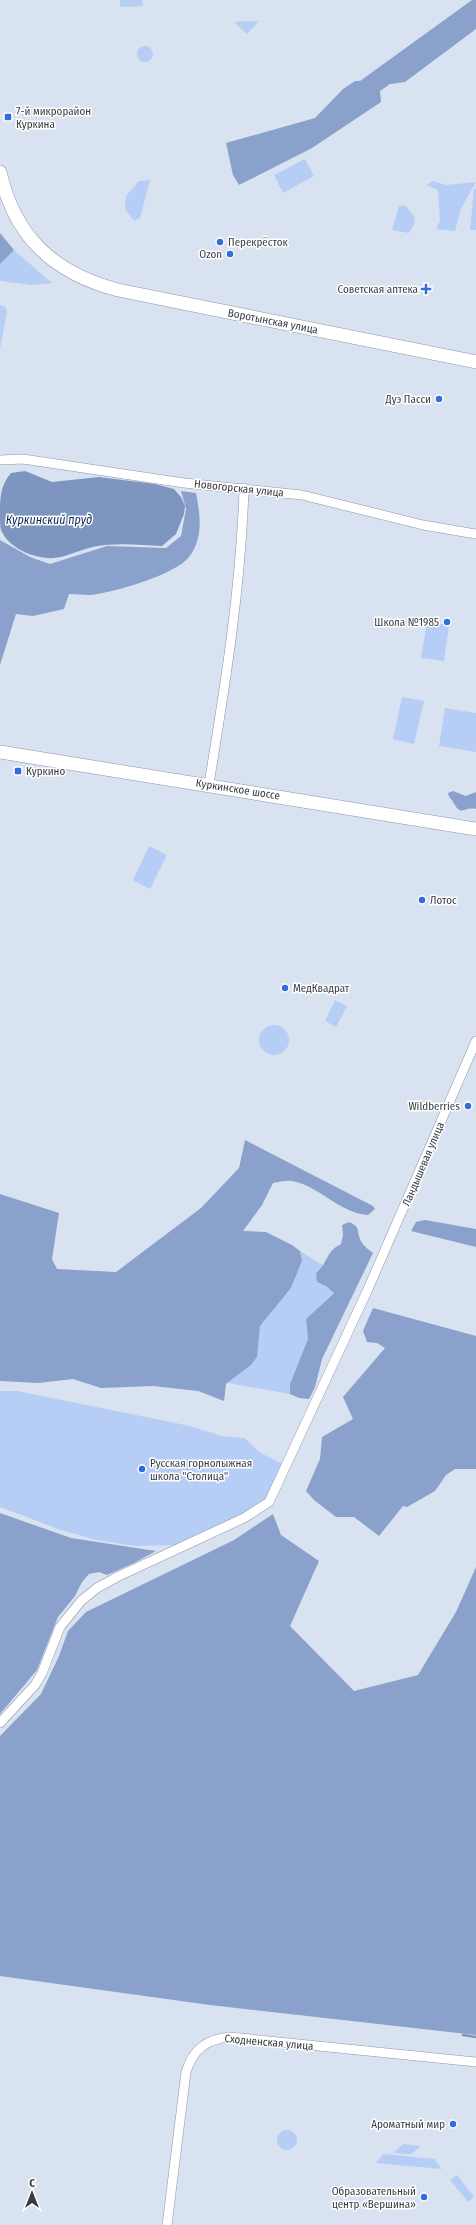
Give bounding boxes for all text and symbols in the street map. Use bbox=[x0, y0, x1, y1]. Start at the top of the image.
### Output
place label: 7-й микрорайон Куркина bbox=[16, 105, 91, 131]
marker: 7-й микрорайон Куркина bbox=[3, 112, 13, 122]
place label: Перекрёсток bbox=[228, 236, 288, 249]
marker: Перекрёсток bbox=[215, 237, 225, 247]
place label: Ozon bbox=[199, 248, 222, 261]
marker: Ozon bbox=[225, 249, 235, 259]
place label: Советская аптека bbox=[338, 283, 418, 296]
marker: Советская аптека bbox=[421, 284, 431, 294]
street label: Воротынская улица bbox=[227, 306, 319, 337]
place label: Дуэ Пасси bbox=[385, 393, 431, 406]
marker: Дуэ Пасси bbox=[434, 394, 444, 404]
street label: Новогорская улица bbox=[193, 477, 284, 500]
water label: Куркинский пруд bbox=[6, 513, 92, 527]
place label: Школа №1985 bbox=[374, 616, 439, 629]
marker: Школа №1985 bbox=[442, 617, 452, 627]
place label: Куркино bbox=[26, 765, 65, 778]
marker: Куркино bbox=[13, 766, 23, 776]
street label: Куркинское шоссе bbox=[195, 776, 281, 803]
place label: Лотос bbox=[430, 894, 457, 907]
marker: Лотос bbox=[417, 895, 427, 905]
place label: МедКвадрат bbox=[293, 982, 350, 995]
marker: МедКвадрат bbox=[280, 983, 290, 993]
place label: Wildberries bbox=[408, 1100, 460, 1113]
marker: Wildberries bbox=[463, 1101, 473, 1111]
street label: Ландышевая улица bbox=[400, 1120, 447, 1208]
place label: Русская горнолыжная школа "Столица" bbox=[150, 1457, 252, 1483]
marker: Русская горнолыжная школа "Столица" bbox=[137, 1464, 147, 1474]
street label: Сходненская улица bbox=[224, 2032, 314, 2053]
place label: Ароматный мир bbox=[371, 2118, 445, 2131]
marker: Ароматный мир bbox=[448, 2119, 458, 2129]
north arrow bbox=[12, 2173, 52, 2213]
text: С bbox=[29, 2177, 35, 2190]
place label: Образовательный центр «Вершина» bbox=[332, 2185, 416, 2211]
marker: Образовательный центр «Вершина» bbox=[419, 2192, 429, 2202]

